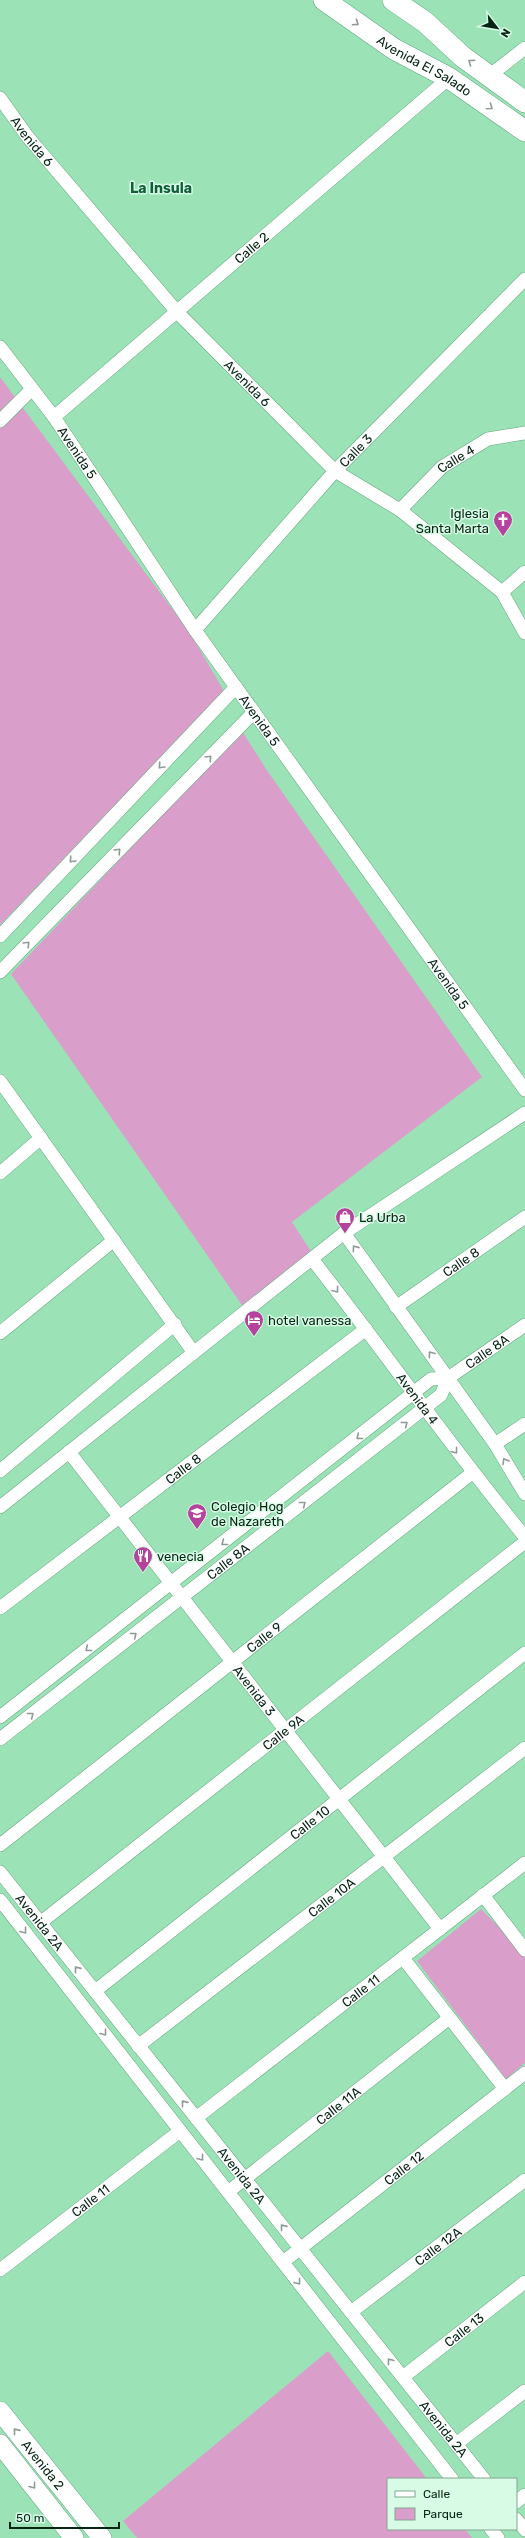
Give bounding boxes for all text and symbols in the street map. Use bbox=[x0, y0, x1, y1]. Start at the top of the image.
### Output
north arrow bbox=[477, 8, 517, 48]
one-way arrow bbox=[352, 18, 359, 26]
text: N bbox=[497, 26, 513, 40]
street label: Avenida El Salado bbox=[374, 32, 474, 99]
one-way arrow bbox=[468, 60, 475, 67]
one-way arrow bbox=[485, 102, 492, 109]
street label: Avenida 6 bbox=[8, 113, 57, 169]
district label: La Insula bbox=[130, 180, 192, 197]
street label: Calle 2 bbox=[231, 229, 271, 266]
street label: Avenida 6 bbox=[221, 357, 274, 410]
street label: Avenida 5 bbox=[55, 424, 100, 482]
street label: Calle 3 bbox=[336, 430, 375, 470]
street label: Calle 4 bbox=[434, 442, 477, 475]
place label: Iglesia Santa Marta bbox=[416, 506, 489, 536]
church icon: Iglesia Santa Marta bbox=[492, 509, 514, 537]
street label: Avenida 5 bbox=[236, 692, 283, 749]
one-way arrow bbox=[204, 755, 212, 763]
one-way arrow bbox=[158, 761, 166, 769]
one-way arrow bbox=[113, 848, 121, 856]
one-way arrow bbox=[69, 855, 77, 863]
one-way arrow bbox=[22, 941, 30, 949]
street label: Avenida 5 bbox=[425, 955, 472, 1012]
shop icon: La Urba bbox=[334, 1206, 356, 1234]
place label: La Urba bbox=[359, 1210, 406, 1225]
street label: Calle 8 bbox=[440, 1244, 482, 1280]
one-way arrow bbox=[353, 1246, 360, 1253]
one-way arrow bbox=[331, 1285, 338, 1292]
hotel icon: hotel vanessa bbox=[243, 1309, 265, 1337]
place label: hotel vanessa bbox=[268, 1313, 351, 1328]
street label: Calle 8A bbox=[462, 1331, 512, 1371]
one-way arrow bbox=[428, 1351, 436, 1358]
street label: Avenida 4 bbox=[394, 1370, 442, 1427]
one-way arrow bbox=[400, 1421, 407, 1428]
one-way arrow bbox=[357, 1432, 364, 1439]
one-way arrow bbox=[450, 1446, 457, 1453]
street label: Calle 8 bbox=[162, 1450, 204, 1487]
one-way arrow bbox=[502, 1458, 510, 1465]
place label: Colegio Hog de Nazareth bbox=[211, 1499, 284, 1529]
one-way arrow bbox=[298, 1501, 305, 1508]
school or university icon: Colegio Hog de Nazareth bbox=[186, 1502, 208, 1530]
one-way arrow bbox=[222, 1538, 229, 1545]
street label: Calle 8A bbox=[204, 1540, 252, 1582]
restaurant icon: venecia bbox=[132, 1545, 154, 1573]
place label: venecia bbox=[157, 1549, 204, 1564]
street label: Calle 9 bbox=[243, 1618, 285, 1655]
one-way arrow bbox=[129, 1633, 136, 1640]
one-way arrow bbox=[86, 1644, 93, 1651]
street label: Avenida 3 bbox=[230, 1662, 279, 1719]
street label: Calle 9A bbox=[259, 1711, 307, 1753]
one-way arrow bbox=[26, 1712, 33, 1719]
street label: Calle 10 bbox=[287, 1802, 333, 1843]
street label: Calle 10A bbox=[305, 1874, 358, 1920]
street label: Avenida 2A bbox=[13, 1891, 67, 1954]
one-way arrow bbox=[19, 1926, 26, 1933]
one-way arrow bbox=[75, 1966, 82, 1973]
street label: Calle 11 bbox=[338, 1971, 382, 2010]
one-way arrow bbox=[99, 2029, 106, 2036]
street label: Calle 11A bbox=[313, 2083, 364, 2128]
one-way arrow bbox=[182, 2101, 189, 2108]
street label: Avenida 2A bbox=[215, 2144, 269, 2207]
street label: Calle 12 bbox=[381, 2148, 426, 2188]
one-way arrow bbox=[196, 2153, 203, 2160]
street label: Calle 11 bbox=[68, 2181, 112, 2220]
street label: Calle 12A bbox=[412, 2223, 464, 2269]
one-way arrow bbox=[281, 2224, 288, 2231]
one-way arrow bbox=[294, 2278, 301, 2285]
street label: Calle 13 bbox=[441, 2310, 487, 2350]
one-way arrow bbox=[388, 2359, 395, 2366]
street label: Avenida 2A bbox=[417, 2397, 471, 2460]
one-way arrow bbox=[14, 2429, 21, 2436]
street label: Avenida 2 bbox=[19, 2437, 68, 2493]
legend bbox=[387, 2478, 517, 2530]
one-way arrow bbox=[28, 2481, 35, 2488]
text: Calle bbox=[423, 2487, 450, 2501]
scale bar bbox=[10, 2504, 119, 2530]
text: Parque bbox=[423, 2507, 463, 2521]
text: 50 m bbox=[16, 2511, 44, 2525]

